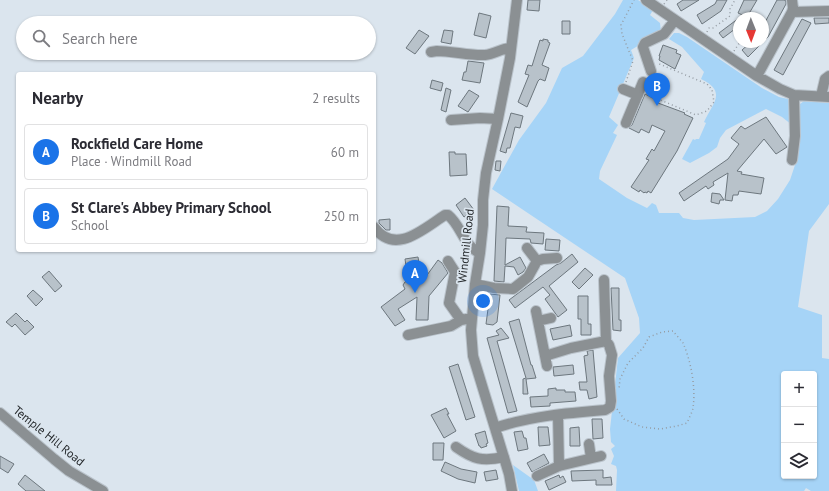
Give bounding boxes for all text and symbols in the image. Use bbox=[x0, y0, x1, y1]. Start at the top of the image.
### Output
north arrow bbox=[733, 12, 769, 48]
search box bbox=[16, 16, 376, 60]
icon: search bbox=[30, 27, 52, 49]
text: Search here bbox=[62, 29, 138, 48]
pin: B bbox=[644, 73, 670, 106]
text: Nearby bbox=[32, 87, 83, 109]
text: 2 results bbox=[312, 90, 360, 107]
text: Rockfield Care Home bbox=[71, 134, 203, 153]
text: A bbox=[42, 144, 50, 161]
text: 60 m bbox=[331, 144, 359, 161]
text: Place · Windmill Road bbox=[71, 153, 192, 170]
text: St Clare's Abbey Primary School bbox=[71, 198, 271, 217]
text: B bbox=[42, 208, 50, 225]
text: 250 m bbox=[324, 208, 359, 225]
street label: Windmill Road bbox=[454, 208, 477, 284]
text: School bbox=[71, 217, 109, 234]
pin: A bbox=[402, 260, 428, 293]
your location bbox=[473, 291, 493, 311]
map controls bbox=[781, 371, 817, 479]
button: + bbox=[781, 371, 817, 407]
street label: Temple Hill Road bbox=[11, 402, 88, 469]
button: − bbox=[781, 407, 817, 443]
button: layers bbox=[781, 443, 817, 479]

